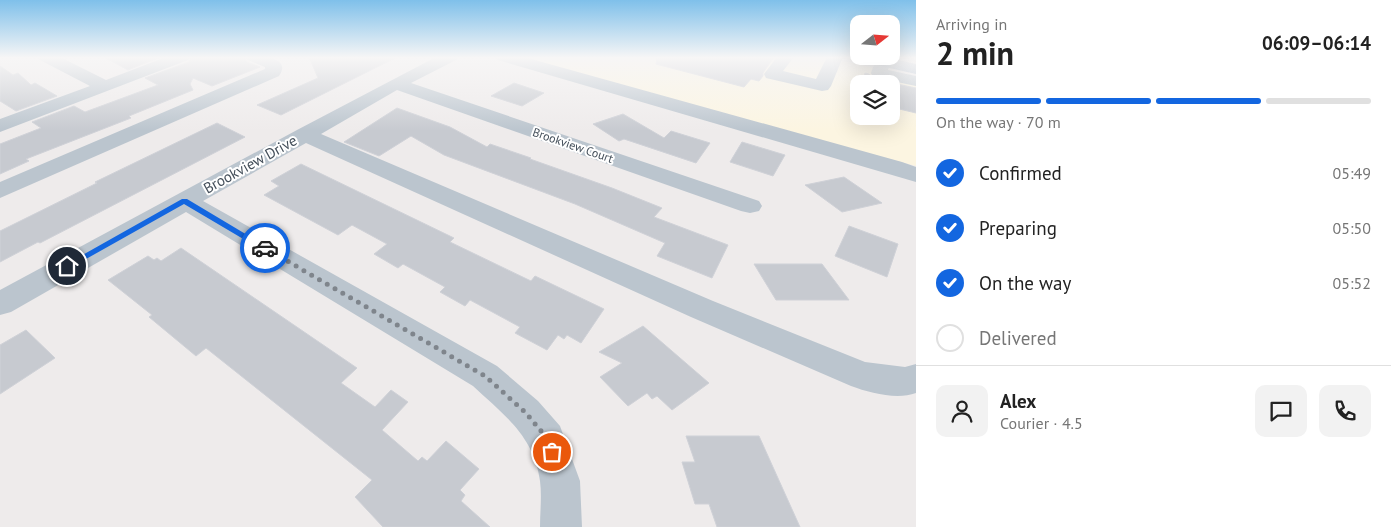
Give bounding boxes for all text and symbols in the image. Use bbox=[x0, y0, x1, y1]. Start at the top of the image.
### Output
text: Arriving in bbox=[936, 14, 1007, 34]
north arrow bbox=[850, 15, 900, 65]
map controls bbox=[850, 15, 900, 125]
text: 06:09–06:14 bbox=[1262, 31, 1371, 55]
text: 2 min bbox=[936, 32, 1014, 74]
button: layers bbox=[850, 75, 900, 125]
text: On the way · 70 m bbox=[936, 112, 1061, 132]
street label: Brookview Court bbox=[531, 124, 615, 166]
street label: Brookview Drive bbox=[200, 130, 300, 198]
icon: check bbox=[936, 159, 964, 187]
text: Confirmed bbox=[979, 161, 1062, 185]
text: 05:49 bbox=[1333, 163, 1371, 183]
icon: check bbox=[936, 214, 964, 242]
text: Preparing bbox=[979, 216, 1057, 240]
text: 05:50 bbox=[1333, 218, 1371, 238]
courier bbox=[240, 223, 290, 273]
icon: car bbox=[251, 234, 279, 262]
pin bbox=[46, 245, 88, 287]
icon: home bbox=[53, 252, 81, 280]
icon: check bbox=[936, 269, 964, 297]
text: On the way bbox=[979, 271, 1071, 295]
text: 05:52 bbox=[1333, 273, 1371, 293]
text: Delivered bbox=[979, 326, 1057, 350]
button: person bbox=[936, 385, 988, 437]
button: chat bbox=[1255, 385, 1307, 437]
button: phone bbox=[1319, 385, 1371, 437]
text: Alex bbox=[1000, 389, 1036, 413]
text: Courier · 4.5 bbox=[1000, 413, 1083, 433]
pin bbox=[531, 431, 573, 473]
icon: bag bbox=[538, 438, 566, 466]

